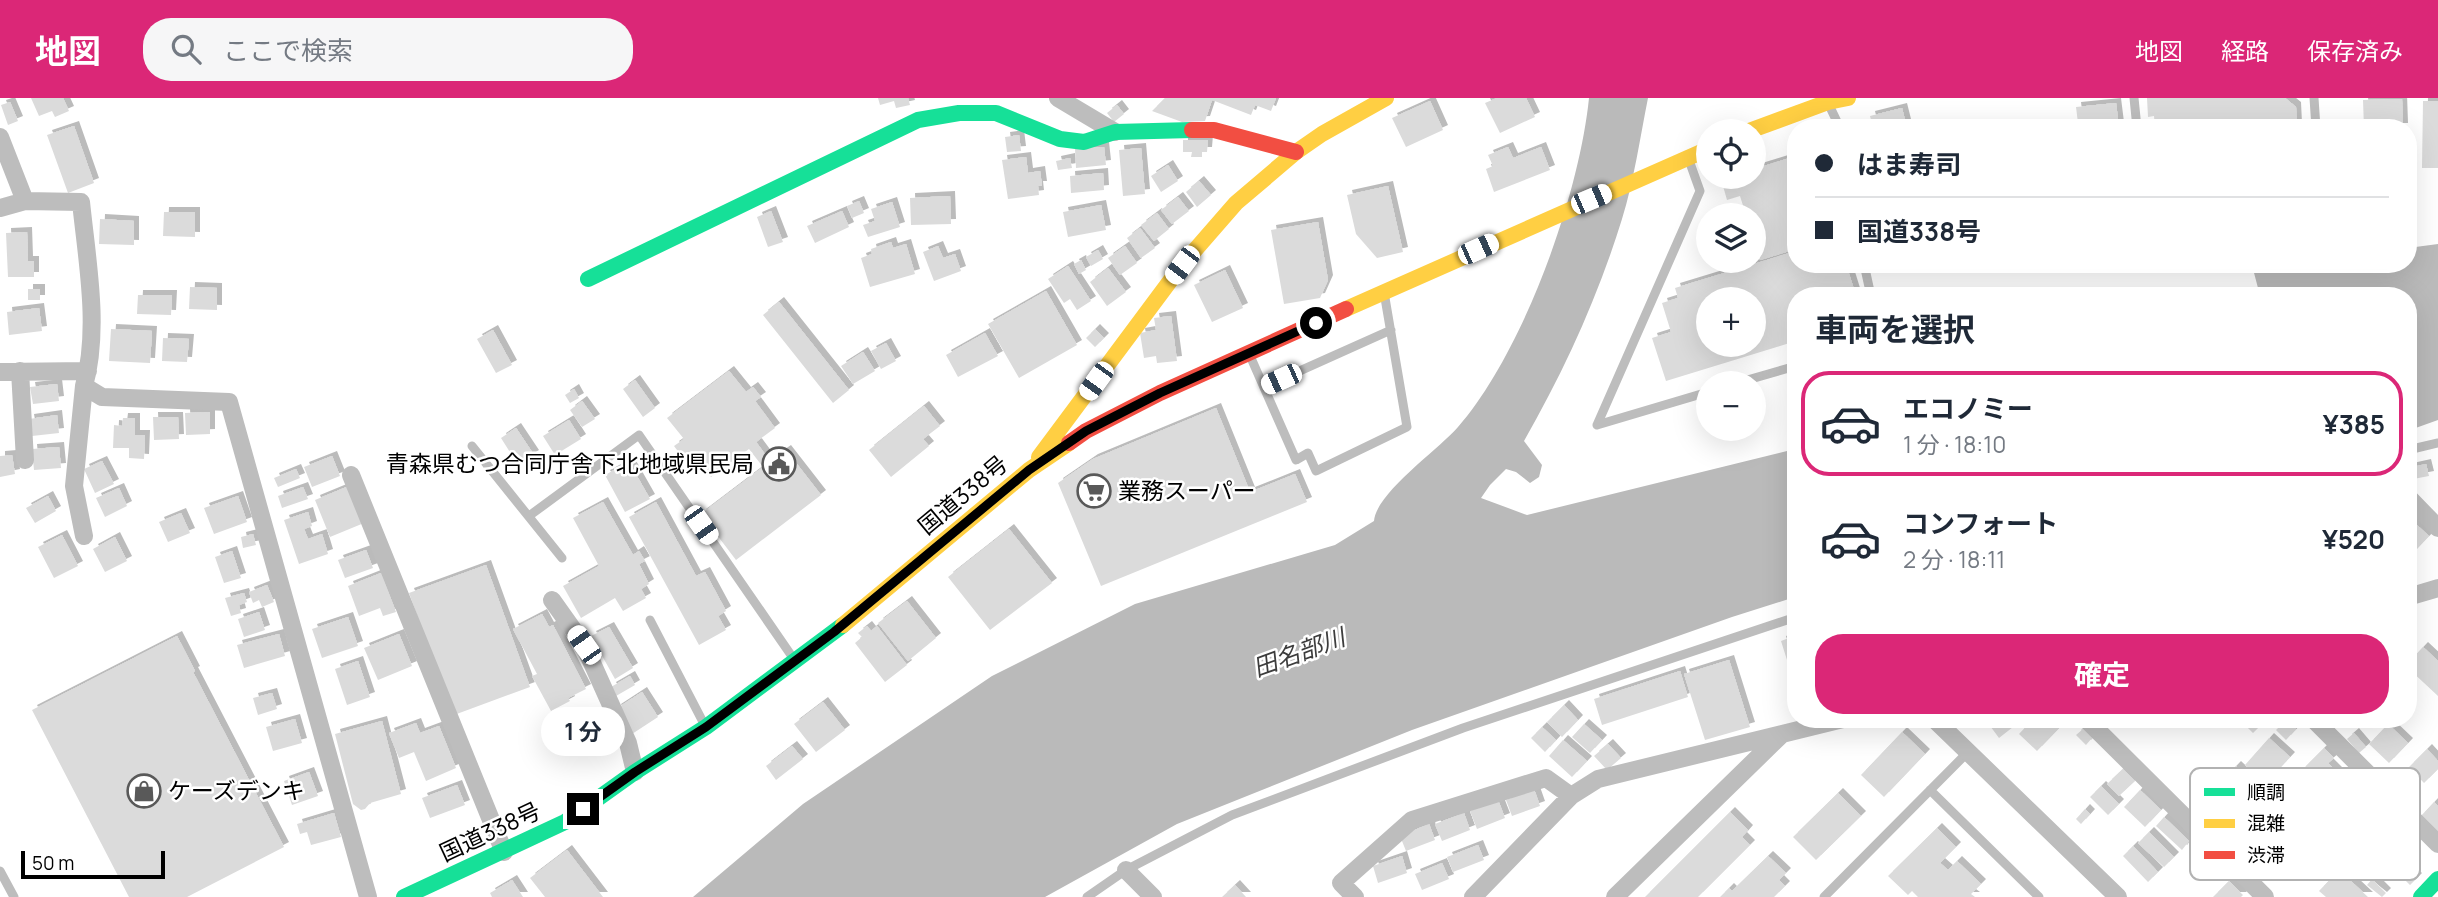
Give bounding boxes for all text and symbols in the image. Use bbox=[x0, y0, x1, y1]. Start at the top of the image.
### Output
search box bbox=[143, 18, 633, 81]
text: 地図 bbox=[35, 28, 101, 73]
icon: search bbox=[167, 30, 205, 68]
text: ここで検索 bbox=[223, 32, 353, 68]
text: 地図 bbox=[2135, 34, 2183, 67]
text: 経路 bbox=[2221, 34, 2269, 67]
text: 保存済み bbox=[2307, 34, 2403, 67]
map controls bbox=[1696, 119, 1766, 441]
button: locate bbox=[1696, 119, 1766, 189]
text: はま寿司 bbox=[1857, 146, 1961, 182]
car bbox=[1568, 181, 1615, 217]
button: layers bbox=[1696, 203, 1766, 273]
text: 国道338号 bbox=[1857, 213, 1981, 249]
car bbox=[1455, 231, 1502, 267]
car bbox=[1161, 242, 1204, 288]
button: + bbox=[1696, 287, 1766, 357]
route start bbox=[1300, 307, 1332, 339]
text: 車両を選択 bbox=[1815, 307, 1975, 351]
car bbox=[1076, 358, 1117, 404]
car bbox=[1258, 361, 1305, 397]
button: − bbox=[1696, 371, 1766, 441]
text: エコノミー bbox=[1903, 390, 2033, 426]
icon: car bbox=[1819, 392, 1882, 455]
text: ¥385 bbox=[2323, 406, 2385, 442]
text: 1 分 · 18:10 bbox=[1903, 428, 2006, 460]
public building icon: 青森県むつ合同庁舎下北地域県民局 bbox=[760, 445, 798, 483]
place label: 青森県むつ合同庁舎下北地域県民局 bbox=[386, 447, 754, 479]
street label: 国道338号 bbox=[911, 447, 1014, 541]
supermarket icon: 業務スーパー bbox=[1075, 472, 1113, 510]
place label: 業務スーパー bbox=[1118, 474, 1256, 506]
car bbox=[681, 502, 722, 548]
text: コンフォート bbox=[1903, 505, 2058, 541]
icon: car bbox=[1819, 507, 1882, 570]
text: ¥520 bbox=[2322, 521, 2385, 557]
text: 2 分 · 18:11 bbox=[1903, 543, 2005, 575]
water label: 田名部川 bbox=[1248, 619, 1352, 684]
car bbox=[564, 622, 605, 668]
button: 確定 bbox=[1815, 634, 2389, 714]
callout: 1 分 bbox=[541, 708, 625, 756]
text: 1 分 bbox=[564, 715, 602, 747]
legend bbox=[2190, 768, 2420, 880]
shop icon: ケーズデンキ bbox=[125, 772, 163, 810]
place label: ケーズデンキ bbox=[168, 774, 305, 806]
text: 順調 bbox=[2247, 779, 2285, 805]
route end bbox=[567, 793, 599, 825]
street label: 国道338号 bbox=[434, 794, 545, 868]
text: 混雑 bbox=[2247, 810, 2285, 836]
text: 渋滞 bbox=[2247, 842, 2285, 868]
scale bar bbox=[21, 848, 164, 880]
text: 50 m bbox=[32, 850, 74, 876]

